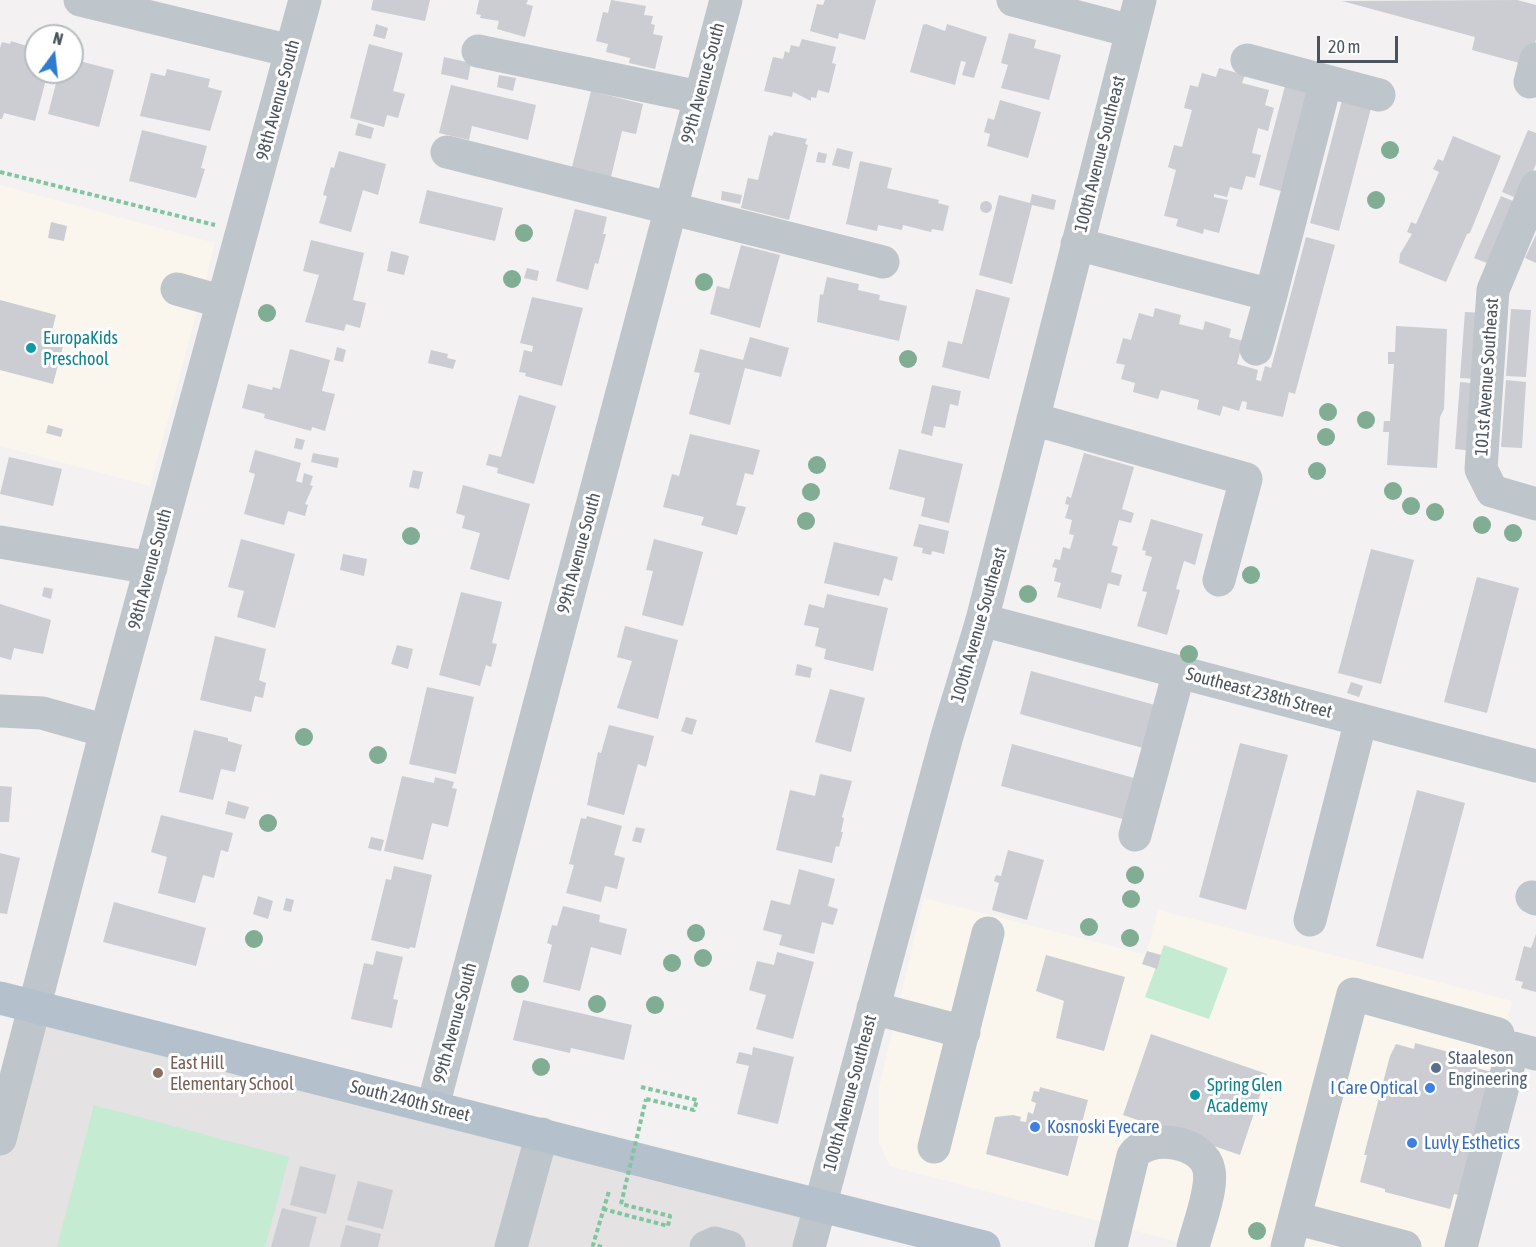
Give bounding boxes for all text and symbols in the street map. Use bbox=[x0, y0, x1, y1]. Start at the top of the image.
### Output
street label: 99th Avenue South bbox=[676, 20, 730, 146]
north arrow bbox=[24, 24, 84, 84]
scale bar bbox=[1320, 24, 1401, 62]
text: N bbox=[51, 29, 65, 48]
text: 20 m bbox=[1328, 36, 1360, 57]
street label: 98th Avenue South bbox=[251, 37, 305, 163]
street label: 100th Avenue Southeast bbox=[1070, 73, 1130, 235]
street label: 101st Avenue Southeast bbox=[1471, 297, 1503, 457]
place label: EuropaKids Preschool bbox=[43, 327, 118, 370]
marker: EuropaKids Preschool bbox=[24, 341, 38, 355]
street label: 99th Avenue South bbox=[552, 490, 606, 616]
street label: 98th Avenue South bbox=[123, 506, 177, 632]
street label: 100th Avenue Southeast bbox=[946, 545, 1012, 705]
street label: Southeast 238th Street bbox=[1184, 663, 1334, 723]
street label: 99th Avenue South bbox=[428, 960, 482, 1086]
street label: 100th Avenue Southeast bbox=[819, 1013, 881, 1173]
place label: Staaleson Engineering bbox=[1448, 1047, 1527, 1090]
place label: East Hill Elementary School bbox=[170, 1052, 294, 1094]
marker: Staaleson Engineering bbox=[1429, 1061, 1443, 1075]
marker: East Hill Elementary School bbox=[151, 1066, 165, 1080]
place label: Spring Glen Academy bbox=[1207, 1074, 1283, 1116]
street label: South 240th Street bbox=[348, 1076, 472, 1126]
place label: I Care Optical bbox=[1330, 1077, 1418, 1099]
marker: I Care Optical bbox=[1423, 1081, 1437, 1095]
marker: Spring Glen Academy bbox=[1188, 1088, 1202, 1102]
place label: Kosnoski Eyecare bbox=[1047, 1116, 1159, 1138]
marker: Kosnoski Eyecare bbox=[1028, 1120, 1042, 1134]
place label: Luvly Esthetics bbox=[1424, 1132, 1520, 1154]
marker: Luvly Esthetics bbox=[1405, 1136, 1419, 1150]

